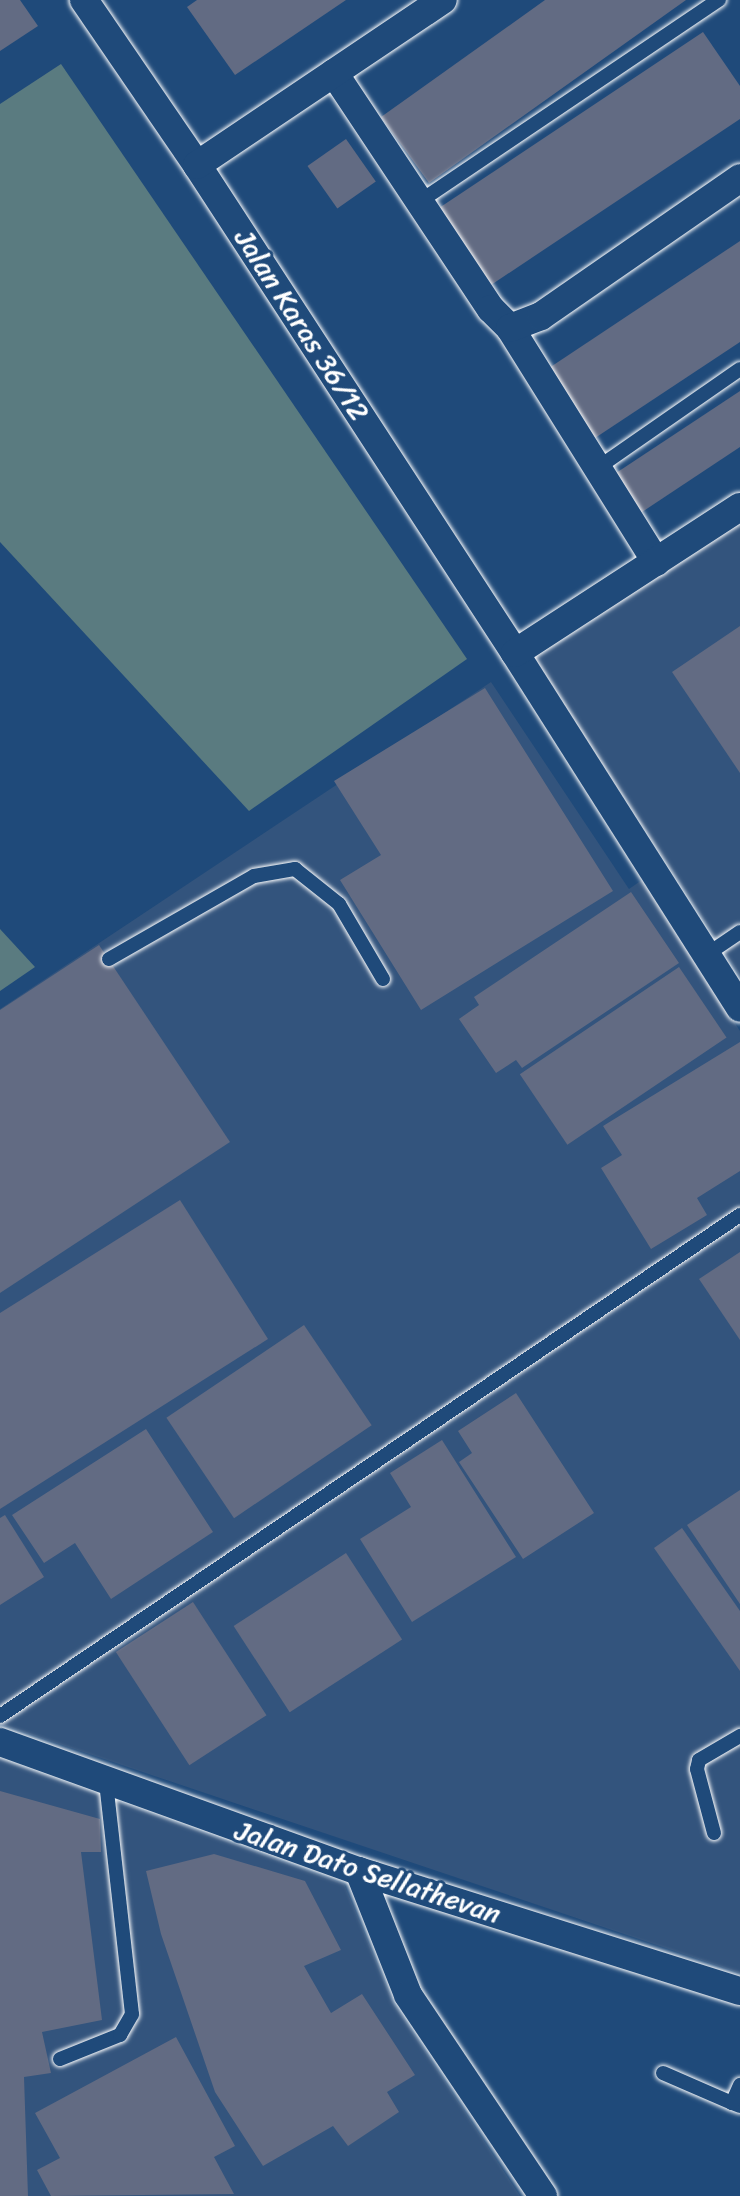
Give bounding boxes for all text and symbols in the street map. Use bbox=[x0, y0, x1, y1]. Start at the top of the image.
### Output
street label: Jalan Karas 36/12 bbox=[228, 223, 376, 427]
street label: Jalan Dato Sellathevan bbox=[230, 1813, 506, 1931]

